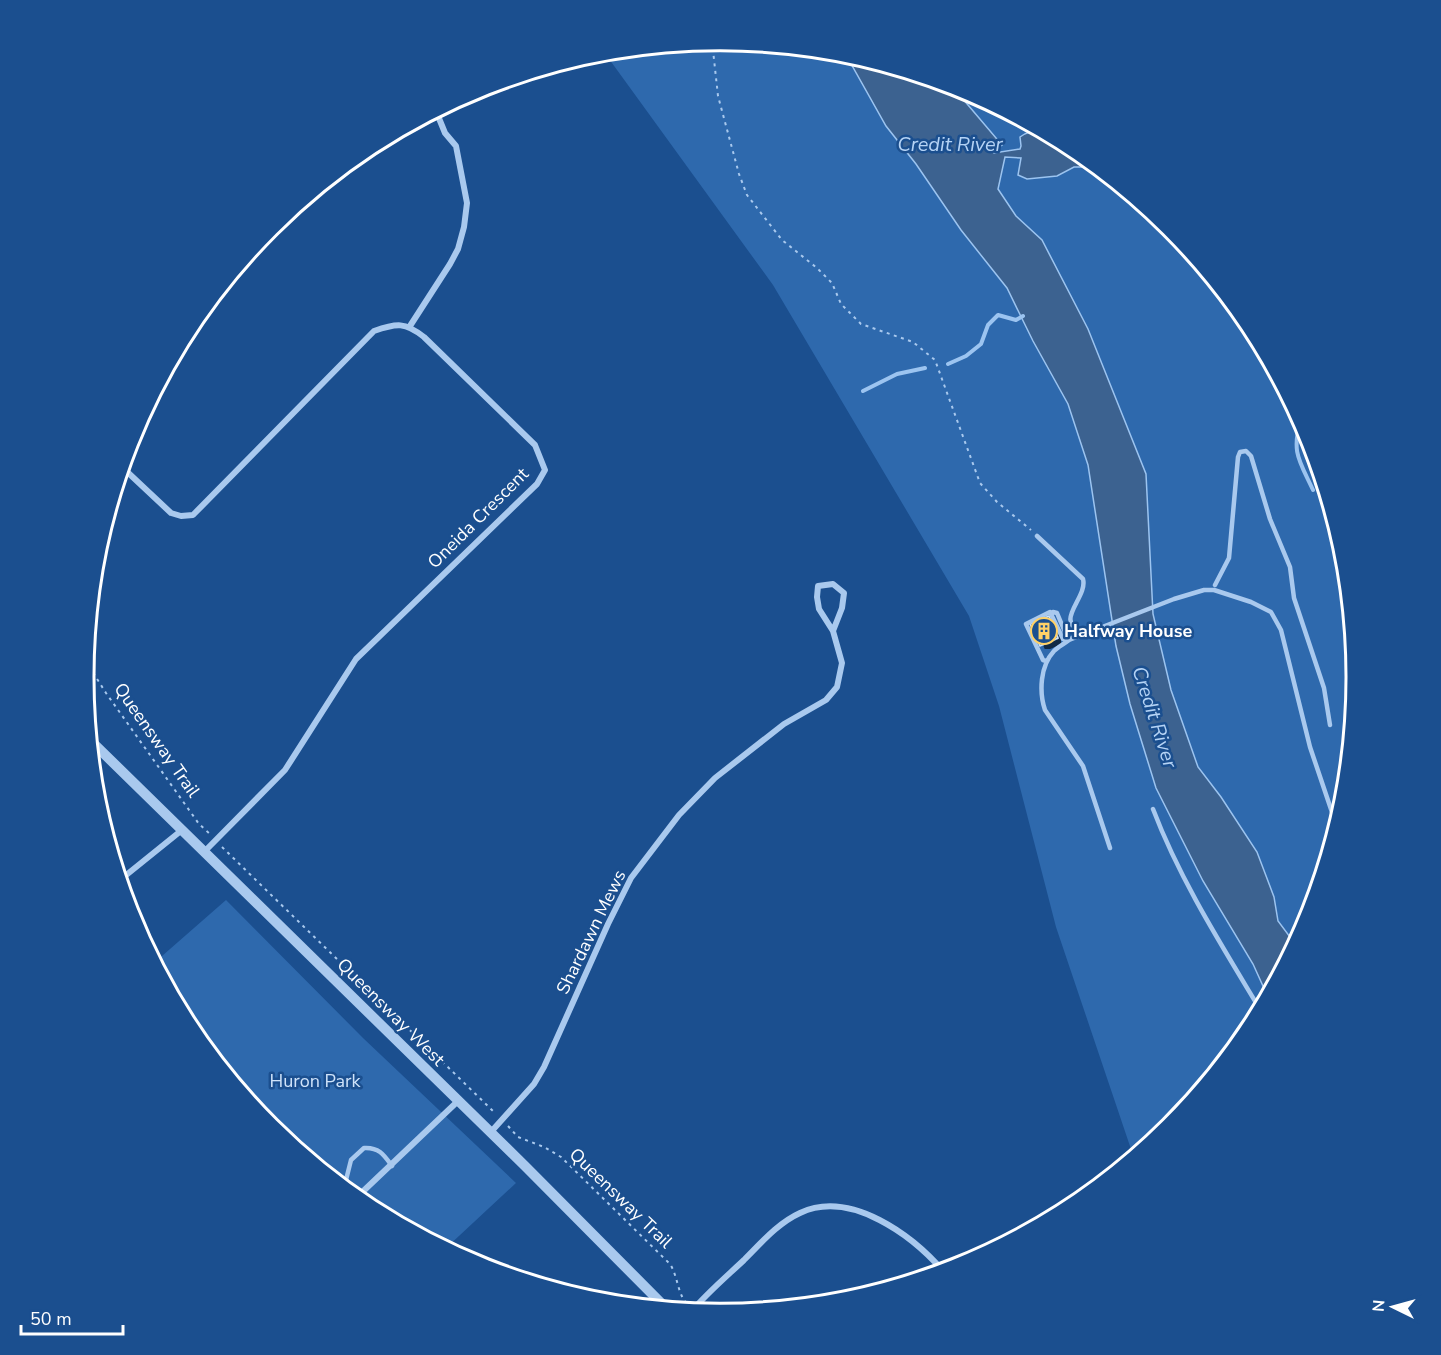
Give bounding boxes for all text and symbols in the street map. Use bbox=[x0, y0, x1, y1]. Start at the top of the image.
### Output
water label: Credit River bbox=[897, 131, 1004, 158]
street label: Oneida Crescent bbox=[422, 462, 534, 574]
building icon: Halfway House bbox=[1029, 616, 1059, 646]
place label: Halfway House bbox=[1064, 619, 1192, 643]
water label: Credit River bbox=[1125, 663, 1184, 772]
street label: Queensway Trail bbox=[108, 678, 206, 803]
street label: Shardawn Mews bbox=[551, 866, 631, 998]
street label: Queensway West bbox=[332, 953, 451, 1072]
park label: Huron Park bbox=[270, 1069, 361, 1093]
street label: Queensway Trail bbox=[564, 1143, 678, 1254]
north arrow bbox=[1363, 1277, 1423, 1337]
scale bar bbox=[21, 1298, 123, 1336]
text: N bbox=[1368, 1299, 1391, 1313]
text: 50 m bbox=[30, 1307, 72, 1331]

